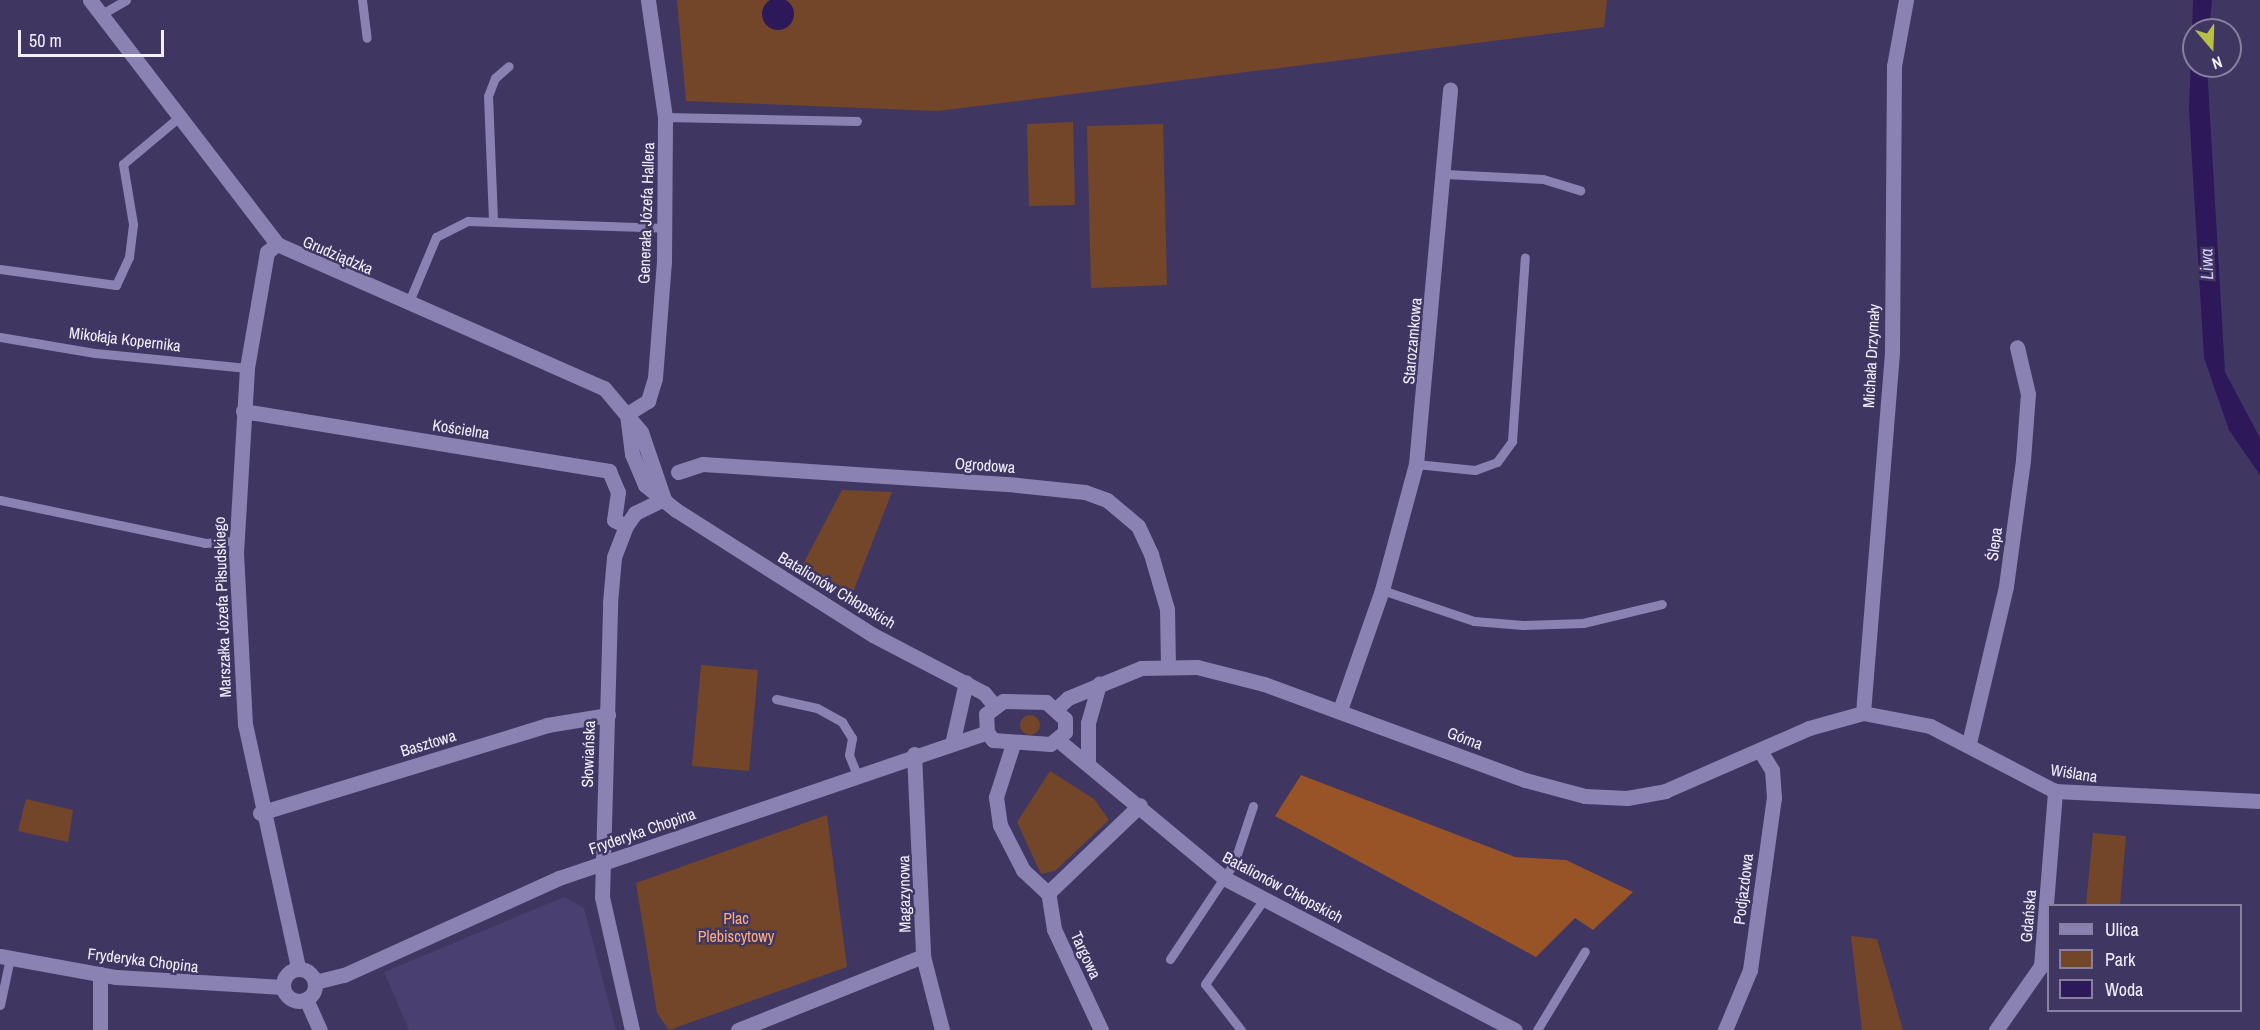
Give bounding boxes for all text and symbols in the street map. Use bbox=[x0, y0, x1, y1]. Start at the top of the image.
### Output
scale bar bbox=[21, 18, 166, 56]
north arrow bbox=[2182, 18, 2242, 78]
text: 50 m bbox=[29, 28, 62, 53]
text: N bbox=[2209, 51, 2225, 75]
street label: Generała Józefa Hallera bbox=[634, 142, 658, 284]
street label: Grudziądzka bbox=[300, 232, 376, 278]
water label: Liwa bbox=[2196, 248, 2218, 280]
street label: Starozamkowa bbox=[1399, 297, 1425, 385]
street label: Michała Drzymały bbox=[1859, 303, 1883, 409]
street label: Mikołaja Kopernika bbox=[68, 323, 182, 355]
street label: Kościelna bbox=[431, 415, 491, 443]
street label: Ogrodowa bbox=[954, 453, 1016, 477]
street label: Marszałka Józefa Piłsudskiego bbox=[209, 516, 235, 698]
street label: Ślepa bbox=[1982, 526, 2006, 562]
street label: Batalionów Chłopskich bbox=[775, 547, 899, 633]
street label: Słowiańska bbox=[577, 720, 599, 788]
street label: Górna bbox=[1445, 723, 1485, 753]
street label: Basztowa bbox=[398, 726, 458, 760]
street label: Wiślana bbox=[2049, 760, 2099, 786]
street label: Fryderyka Chopina bbox=[586, 804, 698, 858]
street label: Batalionów Chłopskich bbox=[1220, 847, 1346, 927]
street label: Podjazdowa bbox=[1729, 852, 1757, 926]
street label: Magazynowa bbox=[894, 855, 914, 933]
street label: Gdańska bbox=[2016, 889, 2040, 943]
legend bbox=[2047, 904, 2242, 1012]
park label: Plac Plebiscytowy bbox=[698, 908, 774, 946]
text: Ulica bbox=[2105, 917, 2139, 942]
street label: Targowa bbox=[1067, 928, 1105, 982]
street label: Fryderyka Chopina bbox=[86, 944, 200, 976]
text: Park bbox=[2105, 947, 2135, 972]
text: Woda bbox=[2105, 977, 2143, 1002]

